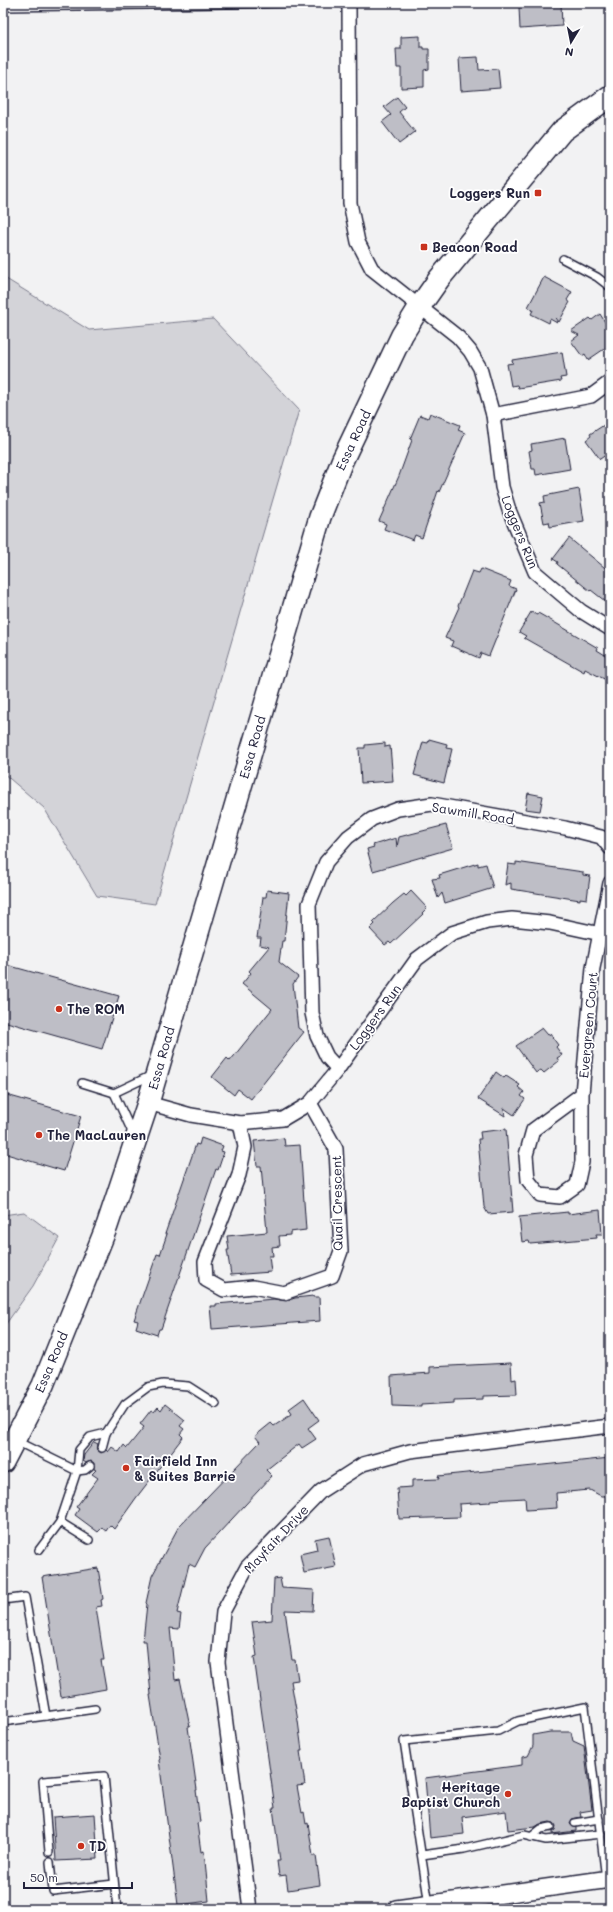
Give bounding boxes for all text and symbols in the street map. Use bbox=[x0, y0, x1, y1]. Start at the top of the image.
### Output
north arrow bbox=[551, 22, 591, 62]
text: N bbox=[564, 44, 575, 60]
place label: Loggers Run bbox=[449, 184, 530, 201]
marker: Loggers Run bbox=[533, 188, 543, 198]
place label: Beacon Road bbox=[432, 238, 517, 255]
marker: Beacon Road bbox=[419, 242, 429, 252]
street label: Essa Road bbox=[331, 407, 374, 473]
street label: Loggers Run bbox=[498, 493, 543, 571]
street label: Essa Road bbox=[234, 713, 269, 780]
street label: Sawmill Road bbox=[431, 798, 515, 827]
street label: Evergreen Court bbox=[574, 971, 601, 1079]
street label: Loggers Run bbox=[345, 980, 404, 1053]
place label: The ROM bbox=[67, 1000, 125, 1017]
marker: The ROM bbox=[54, 1004, 64, 1014]
street label: Essa Road bbox=[143, 1024, 178, 1091]
place label: The MacLauren bbox=[47, 1126, 146, 1143]
marker: The MacLauren bbox=[34, 1130, 44, 1140]
street label: Quail Crescent bbox=[327, 1155, 346, 1251]
street label: Essa Road bbox=[30, 1329, 71, 1395]
place label: Fairfield Inn & Suites Barrie bbox=[134, 1452, 236, 1484]
marker: Fairfield Inn & Suites Barrie bbox=[121, 1463, 131, 1473]
street label: Mayfair Drive bbox=[240, 1501, 312, 1576]
place label: Heritage Baptist Church bbox=[401, 1778, 500, 1810]
marker: Heritage Baptist Church bbox=[503, 1789, 513, 1799]
place label: TD bbox=[89, 1837, 106, 1854]
marker: TD bbox=[76, 1841, 86, 1851]
scale bar bbox=[24, 1864, 132, 1890]
text: 50 m bbox=[30, 1869, 58, 1885]

